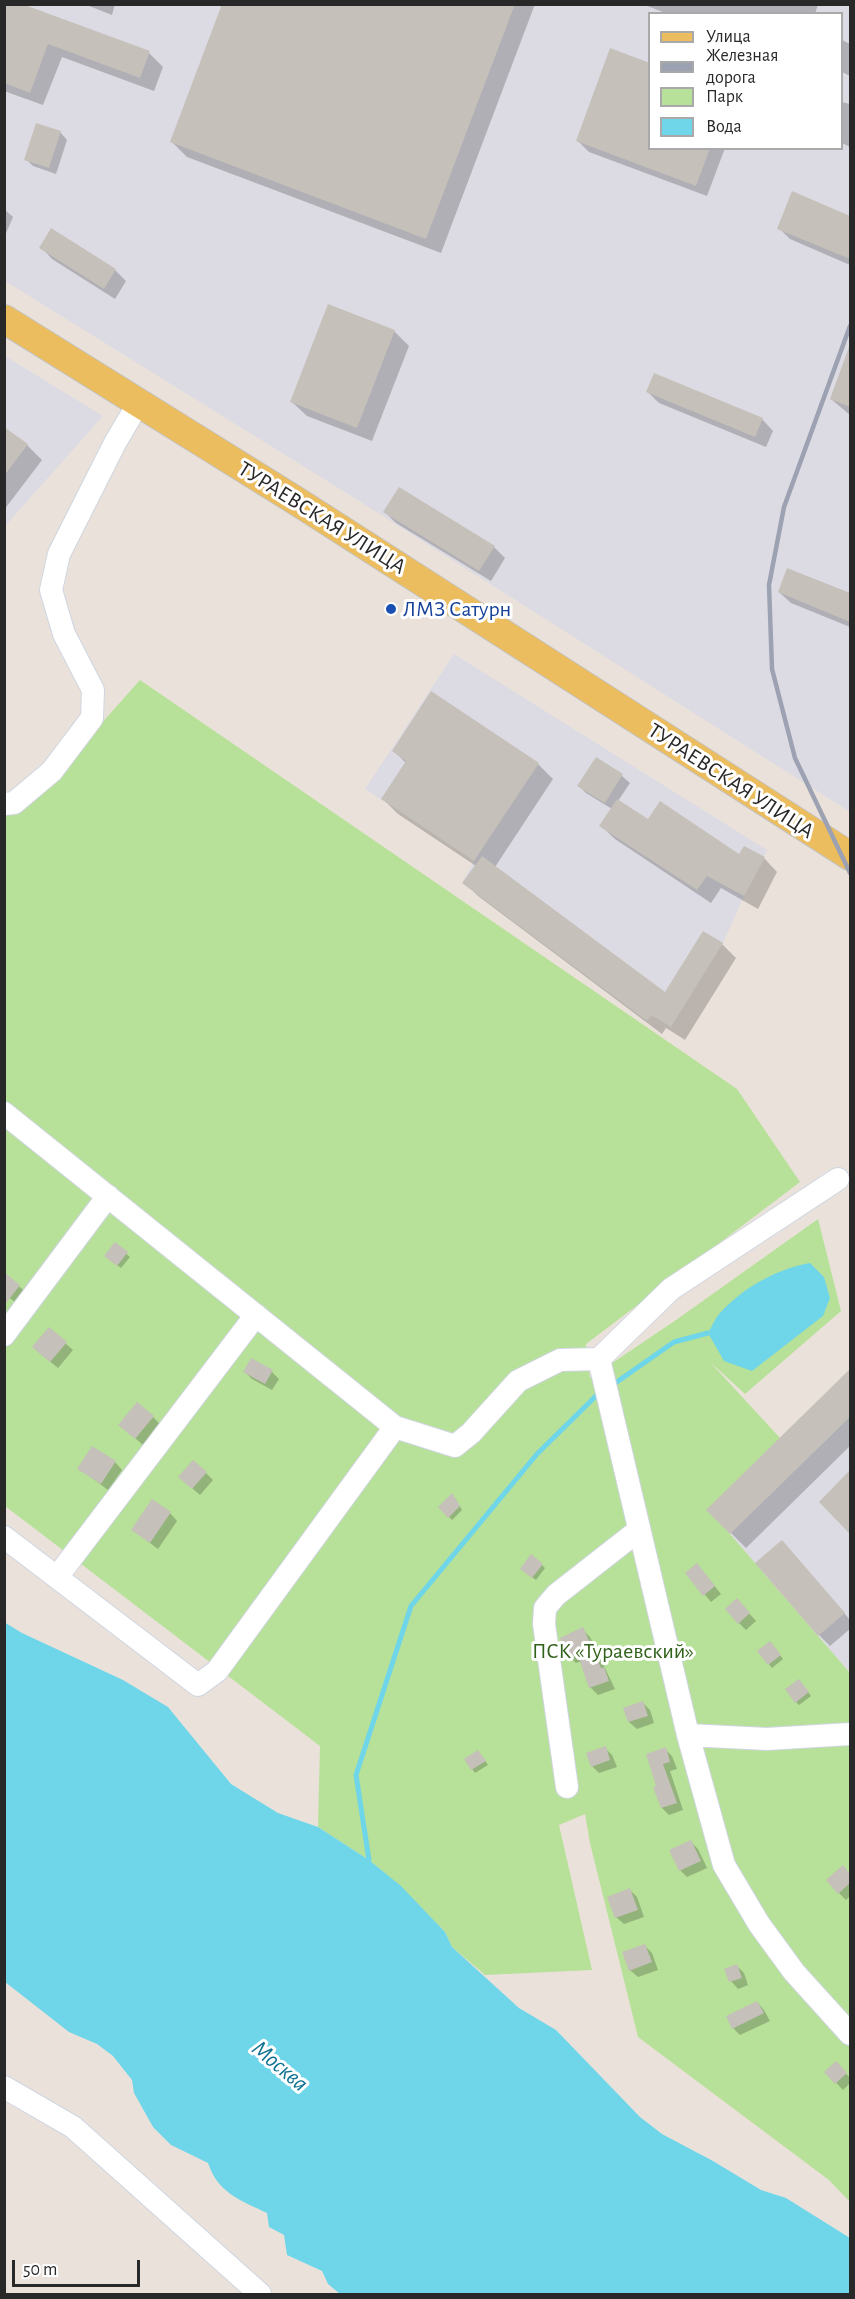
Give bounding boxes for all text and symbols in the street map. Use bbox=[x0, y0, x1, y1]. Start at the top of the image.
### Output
legend bbox=[648, 12, 843, 150]
text: Улица bbox=[706, 28, 751, 46]
text: Железная дорога bbox=[706, 47, 778, 87]
text: Парк bbox=[706, 88, 743, 106]
text: Вода bbox=[706, 118, 742, 136]
street label: ТУРАЕВСКАЯ УЛИЦА bbox=[233, 456, 411, 580]
place label: ЛМЗ Сатурн bbox=[403, 596, 511, 622]
marker: ЛМЗ Сатурн bbox=[384, 602, 398, 616]
street label: ТУРАЕВСКАЯ УЛИЦА bbox=[643, 718, 819, 844]
park label: ПСК «Тураевский» bbox=[532, 1638, 694, 1664]
water label: Москва bbox=[246, 2034, 314, 2098]
scale bar bbox=[15, 2248, 142, 2286]
text: 50 m bbox=[23, 2261, 57, 2279]

